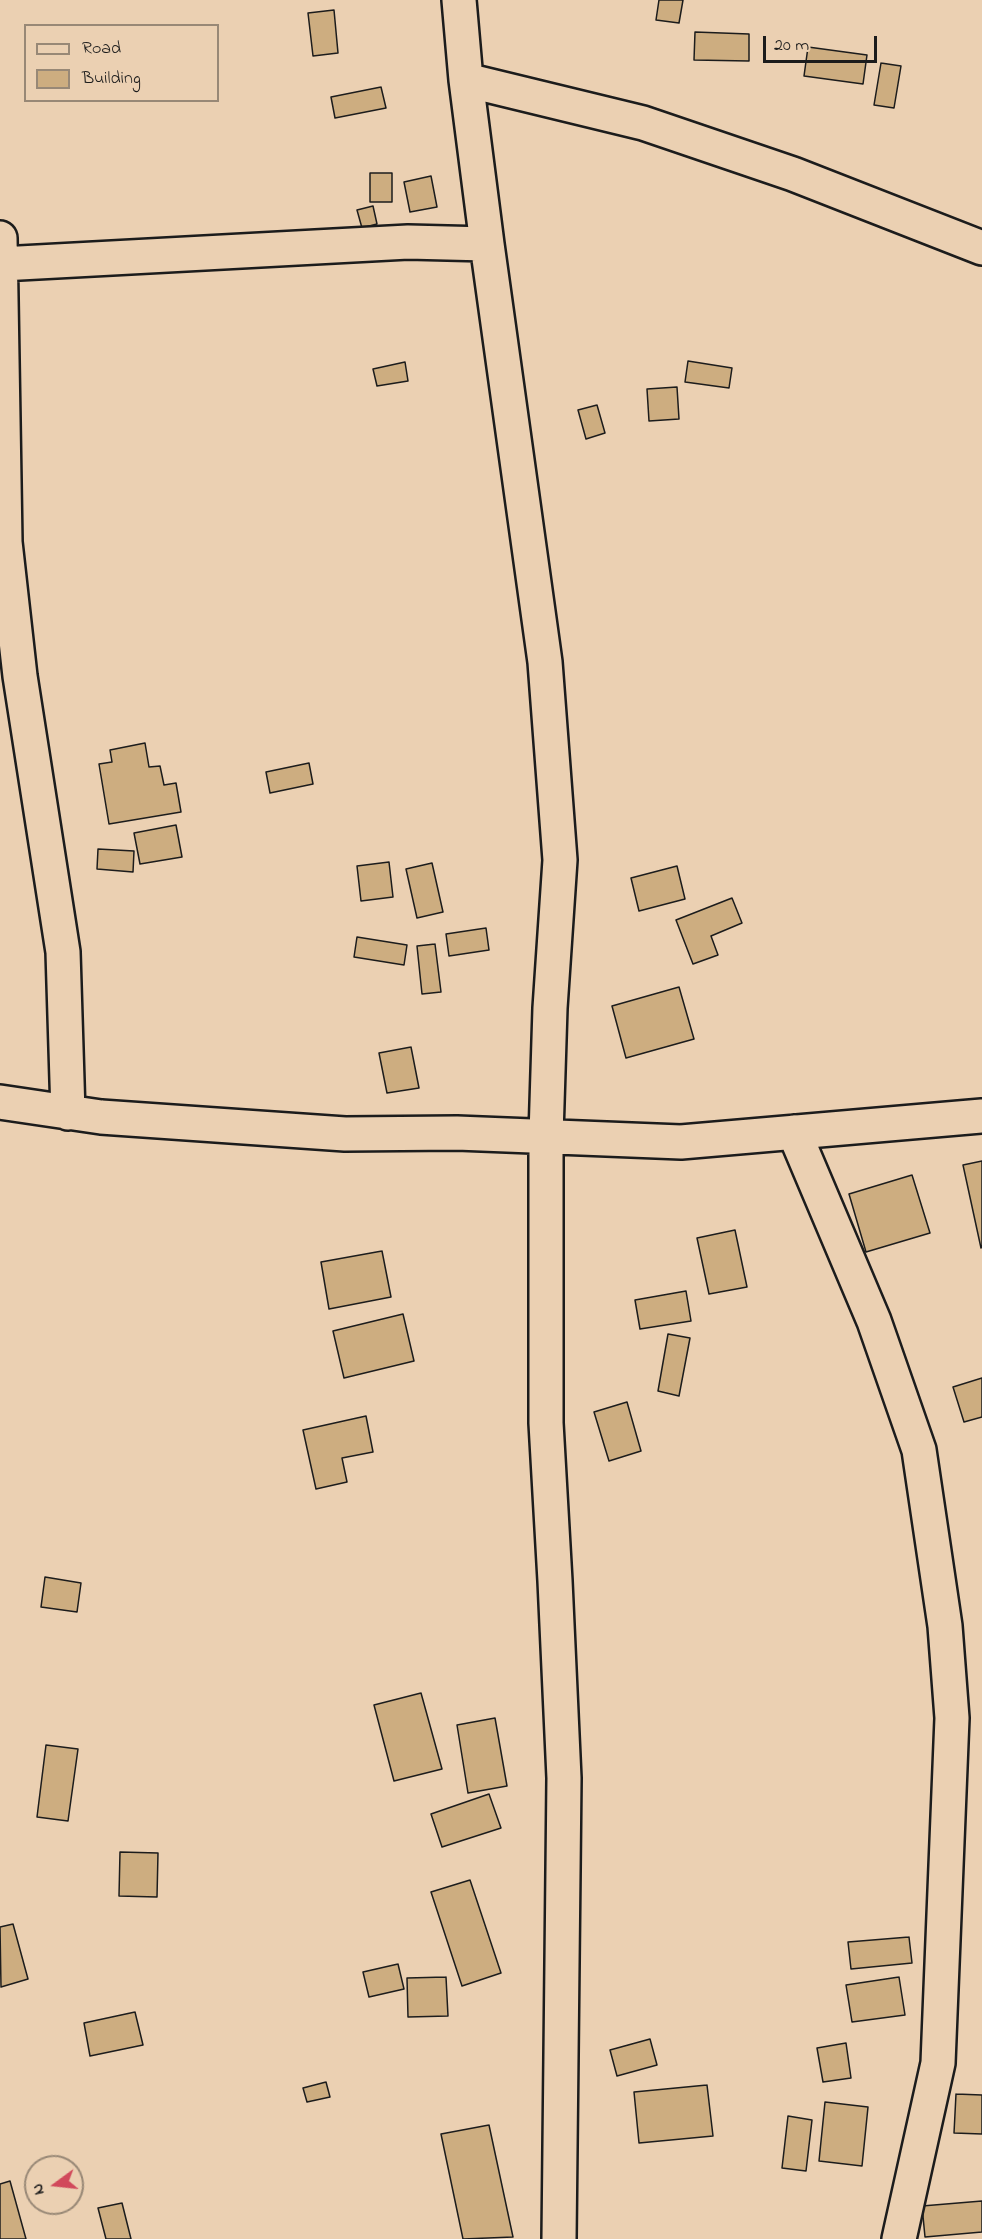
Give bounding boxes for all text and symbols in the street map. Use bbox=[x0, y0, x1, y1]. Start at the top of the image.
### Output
legend bbox=[24, 24, 219, 102]
scale bar bbox=[766, 24, 880, 62]
text: 20 m bbox=[774, 33, 809, 59]
text: Road bbox=[82, 36, 121, 62]
text: Building bbox=[82, 66, 141, 92]
north arrow bbox=[24, 2155, 84, 2215]
text: N bbox=[26, 2181, 52, 2197]

